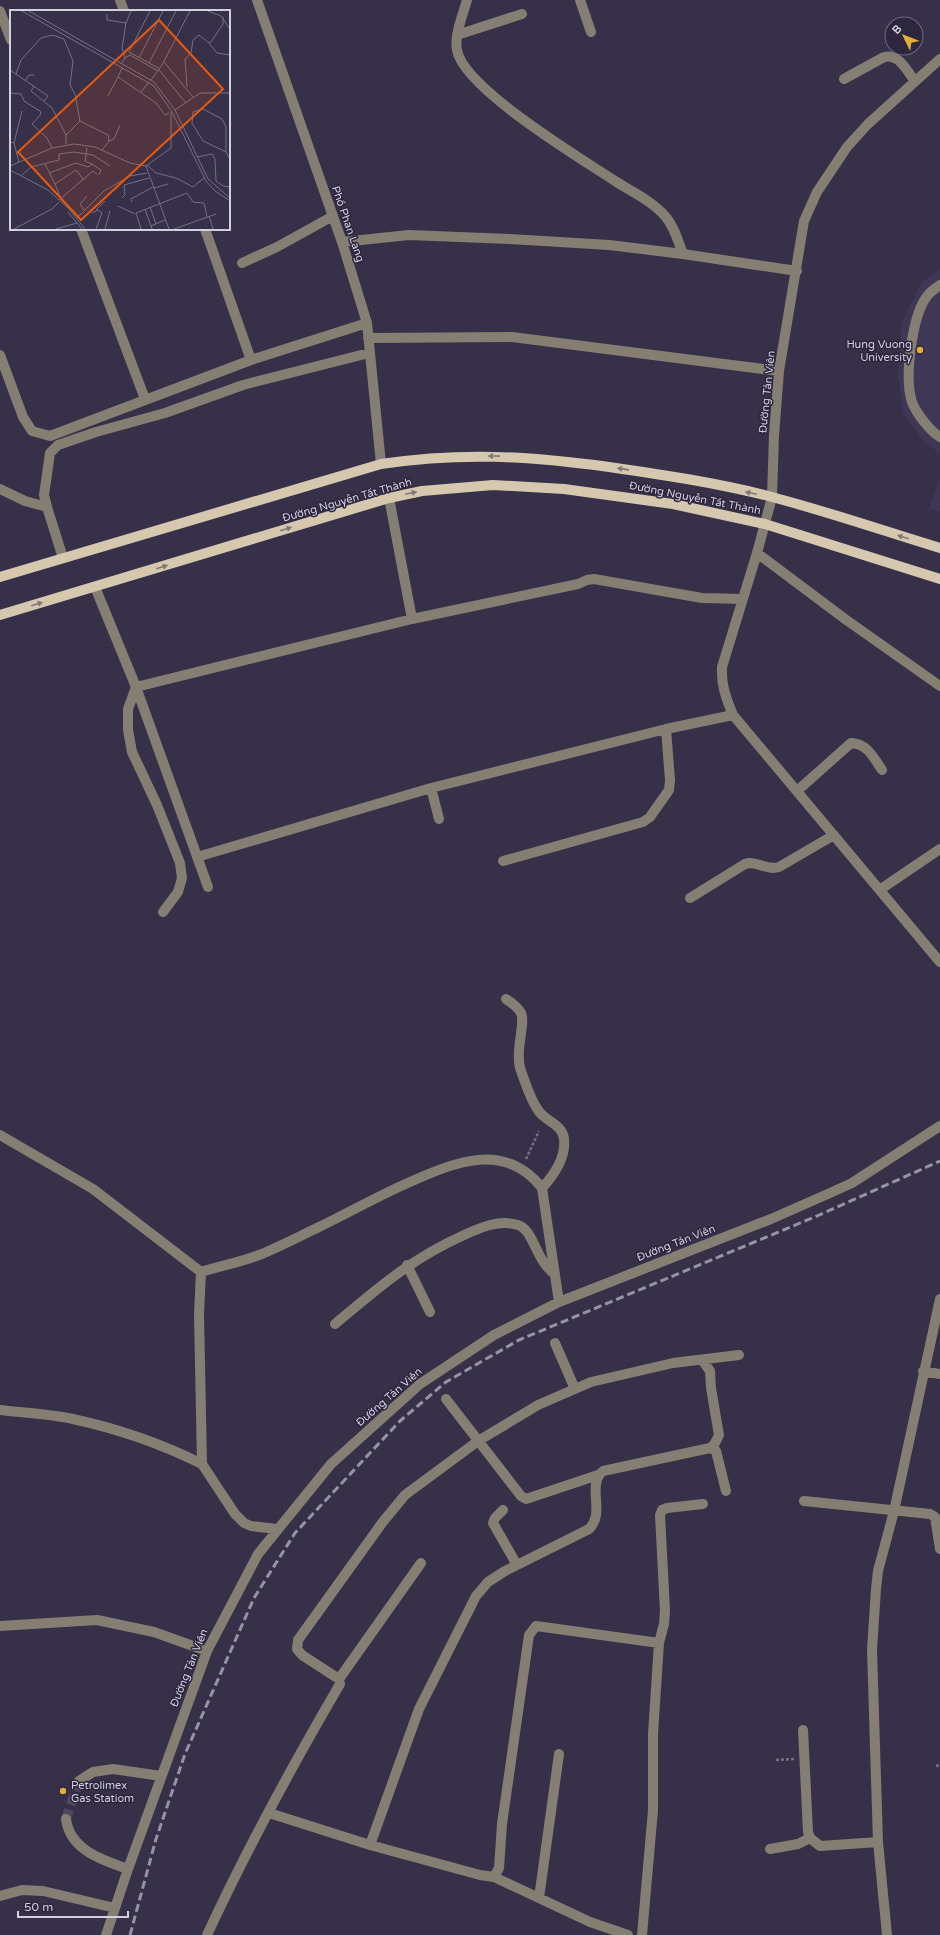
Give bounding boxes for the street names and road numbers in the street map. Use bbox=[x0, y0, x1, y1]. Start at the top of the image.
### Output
street label: Phố Phan Lang bbox=[329, 184, 367, 264]
street label: Đường Tản Viên bbox=[756, 350, 778, 434]
street label: Đường Nguyễn Tất Thành bbox=[281, 475, 413, 525]
street label: Đường Nguyễn Tất Thành bbox=[628, 479, 762, 517]
street label: Đường Tản Viên bbox=[635, 1222, 717, 1264]
street label: Đường Tản Viên bbox=[353, 1365, 425, 1429]
street label: Đường Tản Viên bbox=[167, 1627, 211, 1709]

